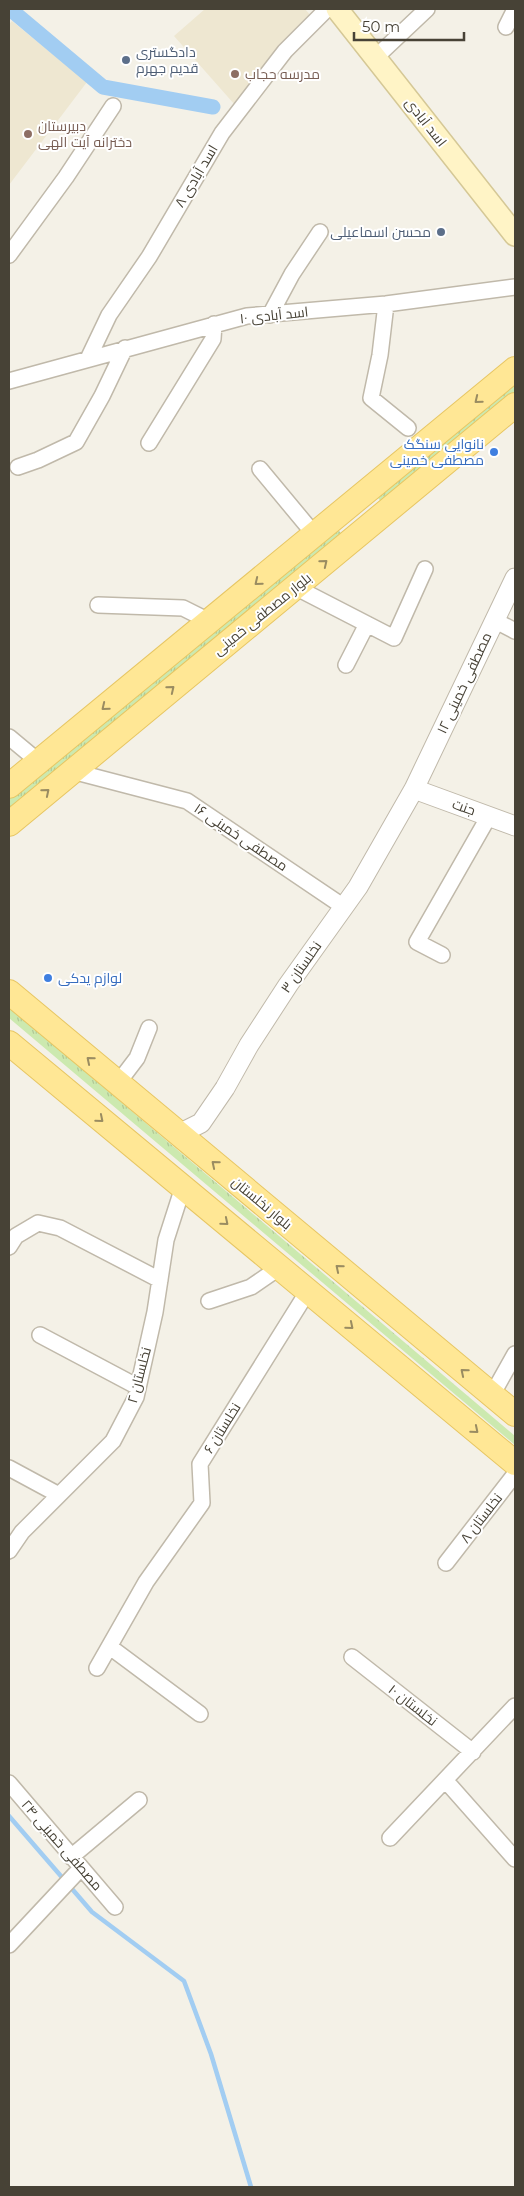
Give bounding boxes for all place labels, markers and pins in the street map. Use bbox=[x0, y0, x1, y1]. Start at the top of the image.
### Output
place label: دادگستری قدیم جهرم bbox=[136, 43, 199, 78]
marker: دادگستری قدیم جهرم bbox=[120, 54, 132, 66]
place label: مدرسه حجاب bbox=[245, 65, 320, 83]
marker: مدرسه حجاب bbox=[229, 68, 241, 80]
place label: دبیرستان دخترانه آیت الهی bbox=[38, 117, 132, 151]
marker: دبیرستان دخترانه آیت الهی bbox=[22, 128, 34, 140]
place label: محسن اسماعیلی bbox=[330, 223, 431, 241]
marker: محسن اسماعیلی bbox=[435, 226, 447, 238]
place label: نانوایی سنگک مصطفی خمینی bbox=[390, 435, 484, 469]
marker: نانوایی سنگک مصطفی خمینی bbox=[488, 446, 500, 458]
place label: لوازم یدکی bbox=[58, 969, 122, 988]
marker: لوازم یدکی bbox=[42, 972, 54, 984]

